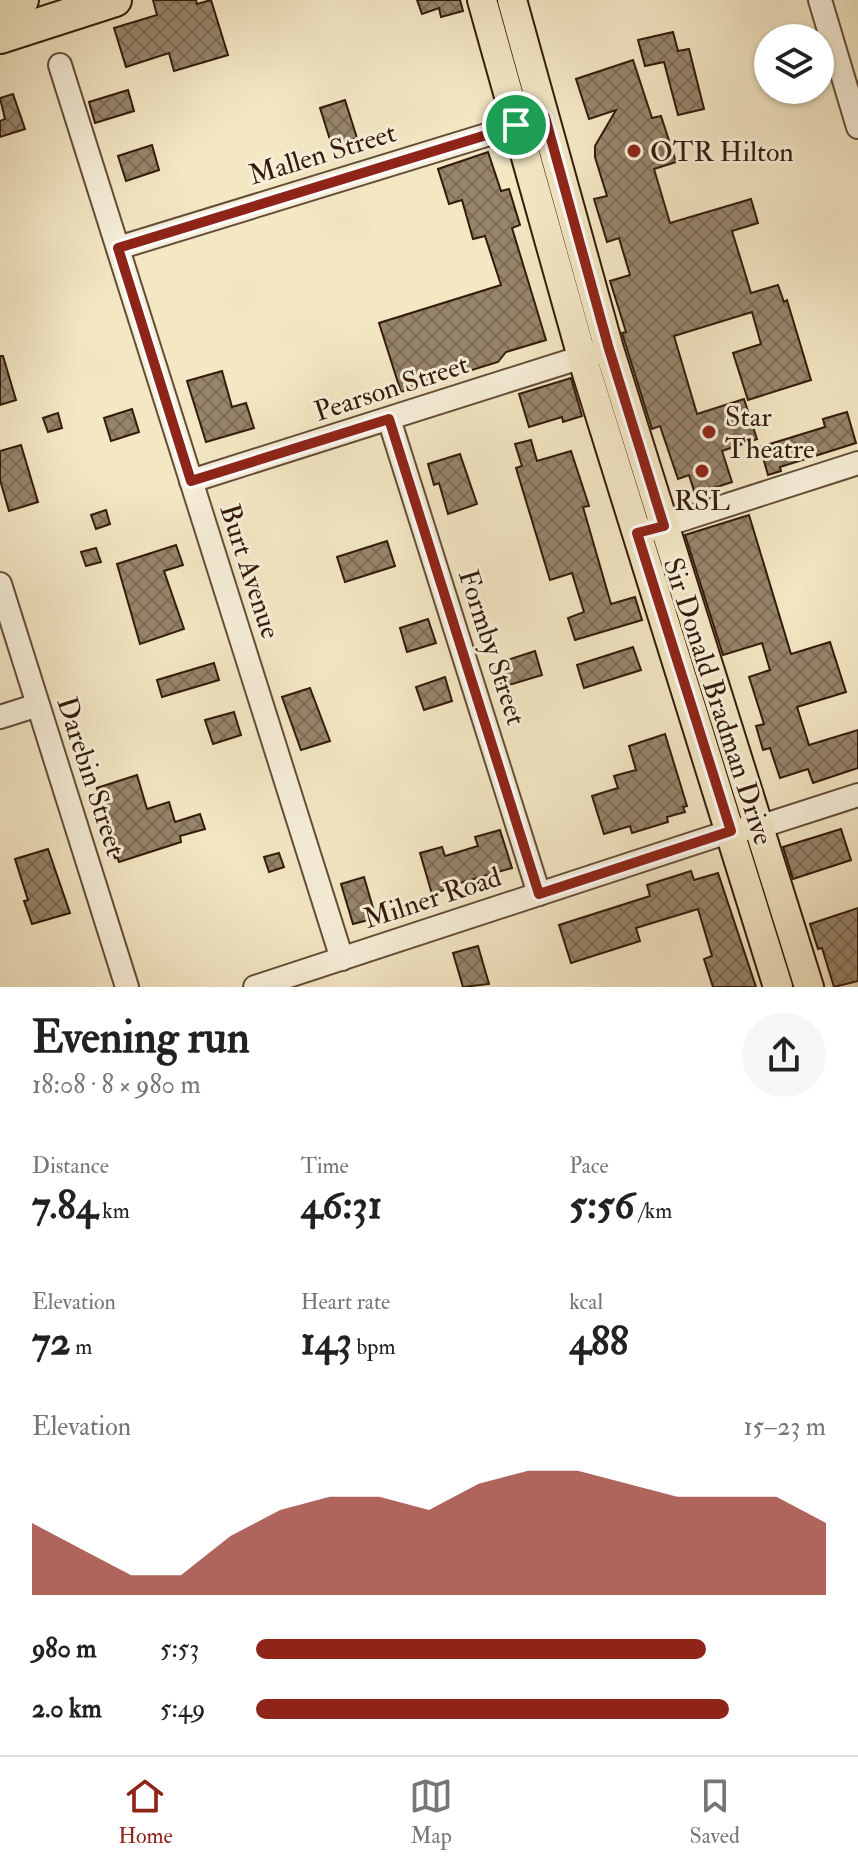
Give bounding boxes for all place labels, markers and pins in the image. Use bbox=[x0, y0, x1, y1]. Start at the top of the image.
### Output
pin bbox=[482, 91, 550, 159]
place label: OTR Hilton bbox=[650, 135, 794, 170]
marker: OTR Hilton bbox=[625, 142, 643, 160]
place label: Star Theatre bbox=[725, 400, 815, 467]
marker: Star Theatre bbox=[700, 423, 718, 441]
marker: RSL bbox=[693, 462, 711, 480]
place label: RSL bbox=[674, 484, 730, 519]

